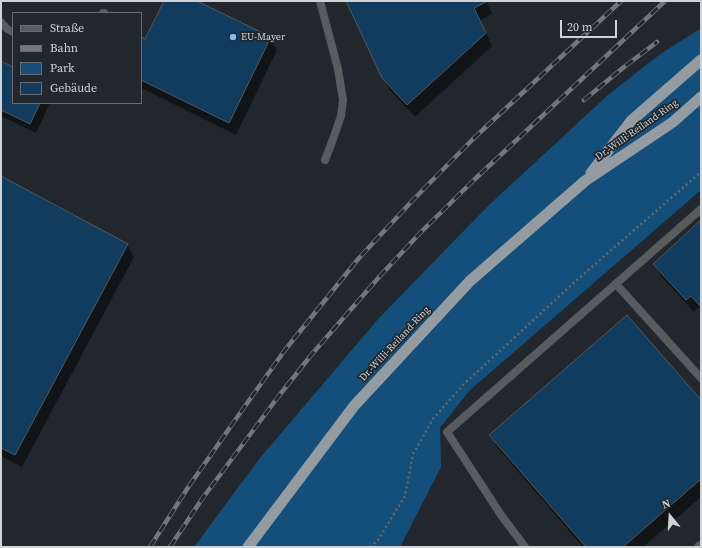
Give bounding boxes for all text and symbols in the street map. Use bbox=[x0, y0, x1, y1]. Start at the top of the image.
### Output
legend bbox=[12, 12, 142, 104]
scale bar bbox=[562, 12, 619, 38]
text: 20 m bbox=[567, 19, 593, 35]
text: Straße bbox=[50, 20, 84, 36]
place label: EU-Mayer bbox=[241, 31, 285, 43]
marker: EU-Mayer bbox=[228, 32, 238, 42]
text: Bahn bbox=[50, 40, 78, 56]
text: Park bbox=[50, 60, 75, 76]
text: Gebäude bbox=[50, 80, 97, 96]
street label: Dr.-Willi-Reiland-Ring bbox=[593, 97, 681, 163]
street label: Dr.-Willi-Reiland-Ring bbox=[357, 304, 433, 384]
north arrow bbox=[650, 496, 690, 536]
text: N bbox=[660, 496, 672, 512]

